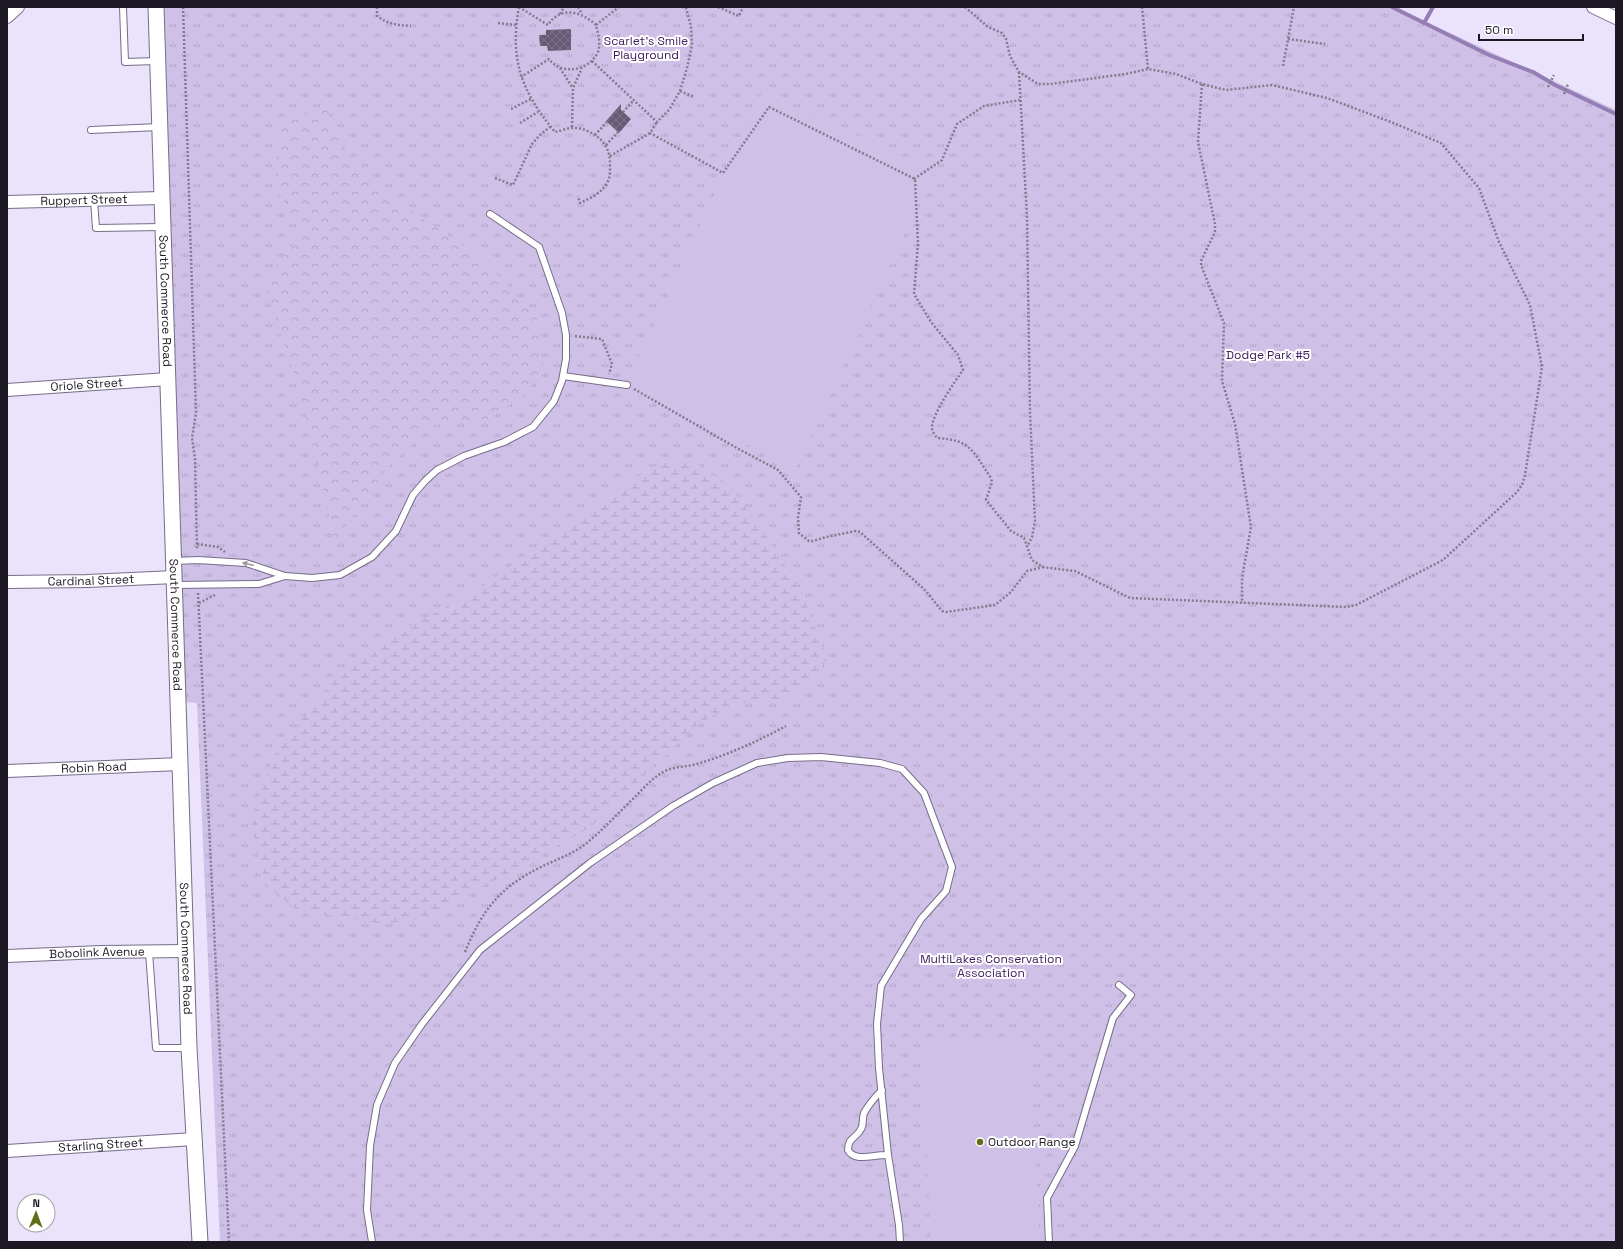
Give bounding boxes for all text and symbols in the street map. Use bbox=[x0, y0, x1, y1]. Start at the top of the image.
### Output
scale bar bbox=[1479, 16, 1583, 42]
text: 50 m bbox=[1485, 22, 1513, 38]
park label: Scarlet's Smile Playground bbox=[604, 33, 688, 63]
street label: Ruppert Street bbox=[40, 191, 128, 209]
street label: South Commerce Road bbox=[155, 235, 175, 367]
park label: Dodge Park #5 bbox=[1226, 347, 1310, 363]
street label: Oriole Street bbox=[50, 374, 124, 395]
street label: South Commerce Road bbox=[165, 558, 186, 691]
one-way arrow bbox=[242, 561, 254, 567]
street label: Cardinal Street bbox=[48, 571, 135, 589]
street label: Robin Road bbox=[61, 758, 127, 777]
street label: South Commerce Road bbox=[176, 882, 196, 1015]
street label: Bobolink Avenue bbox=[49, 943, 145, 962]
park label: MultiLakes Conservation Association bbox=[920, 951, 1062, 981]
street label: Starling Street bbox=[58, 1134, 144, 1156]
place label: Outdoor Range bbox=[988, 1134, 1075, 1150]
marker: Outdoor Range bbox=[975, 1137, 985, 1147]
north arrow bbox=[16, 1193, 56, 1233]
text: N bbox=[32, 1196, 40, 1210]

